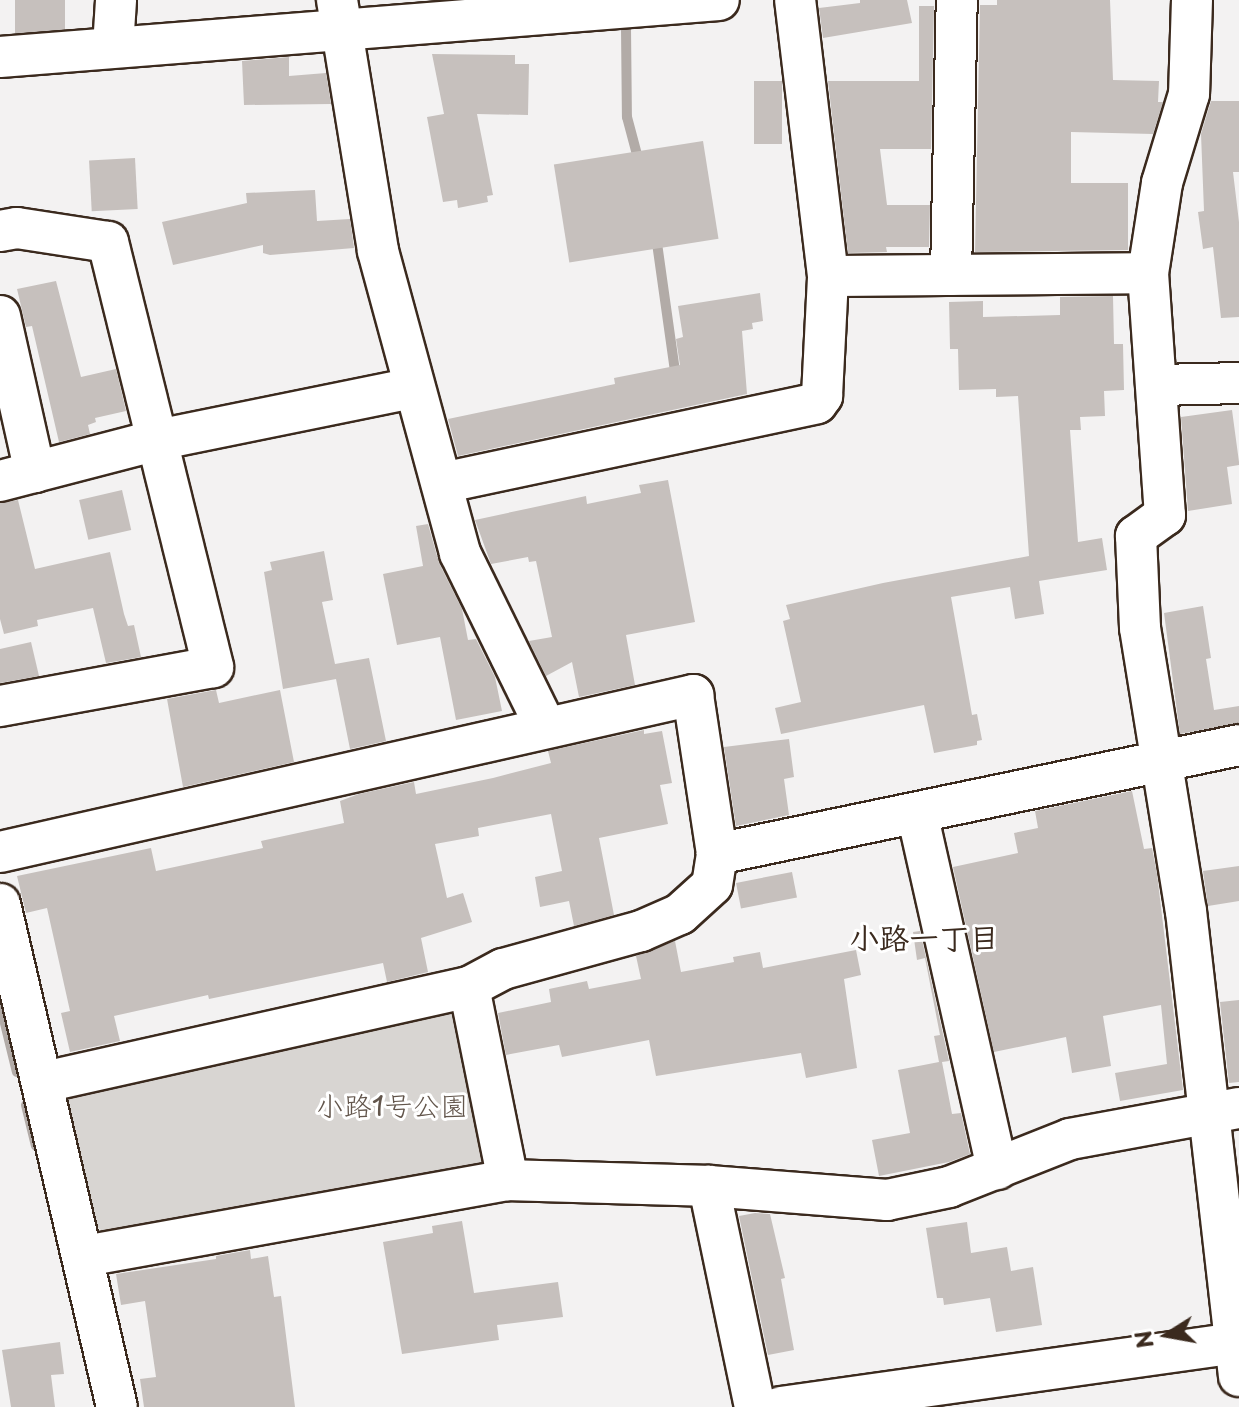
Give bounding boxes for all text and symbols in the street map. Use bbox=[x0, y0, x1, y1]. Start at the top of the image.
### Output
district label: 小路一丁目 bbox=[849, 919, 999, 955]
park label: 小路1号公園 bbox=[316, 1088, 468, 1122]
north arrow bbox=[1127, 1295, 1207, 1375]
text: N bbox=[1125, 1328, 1161, 1351]

